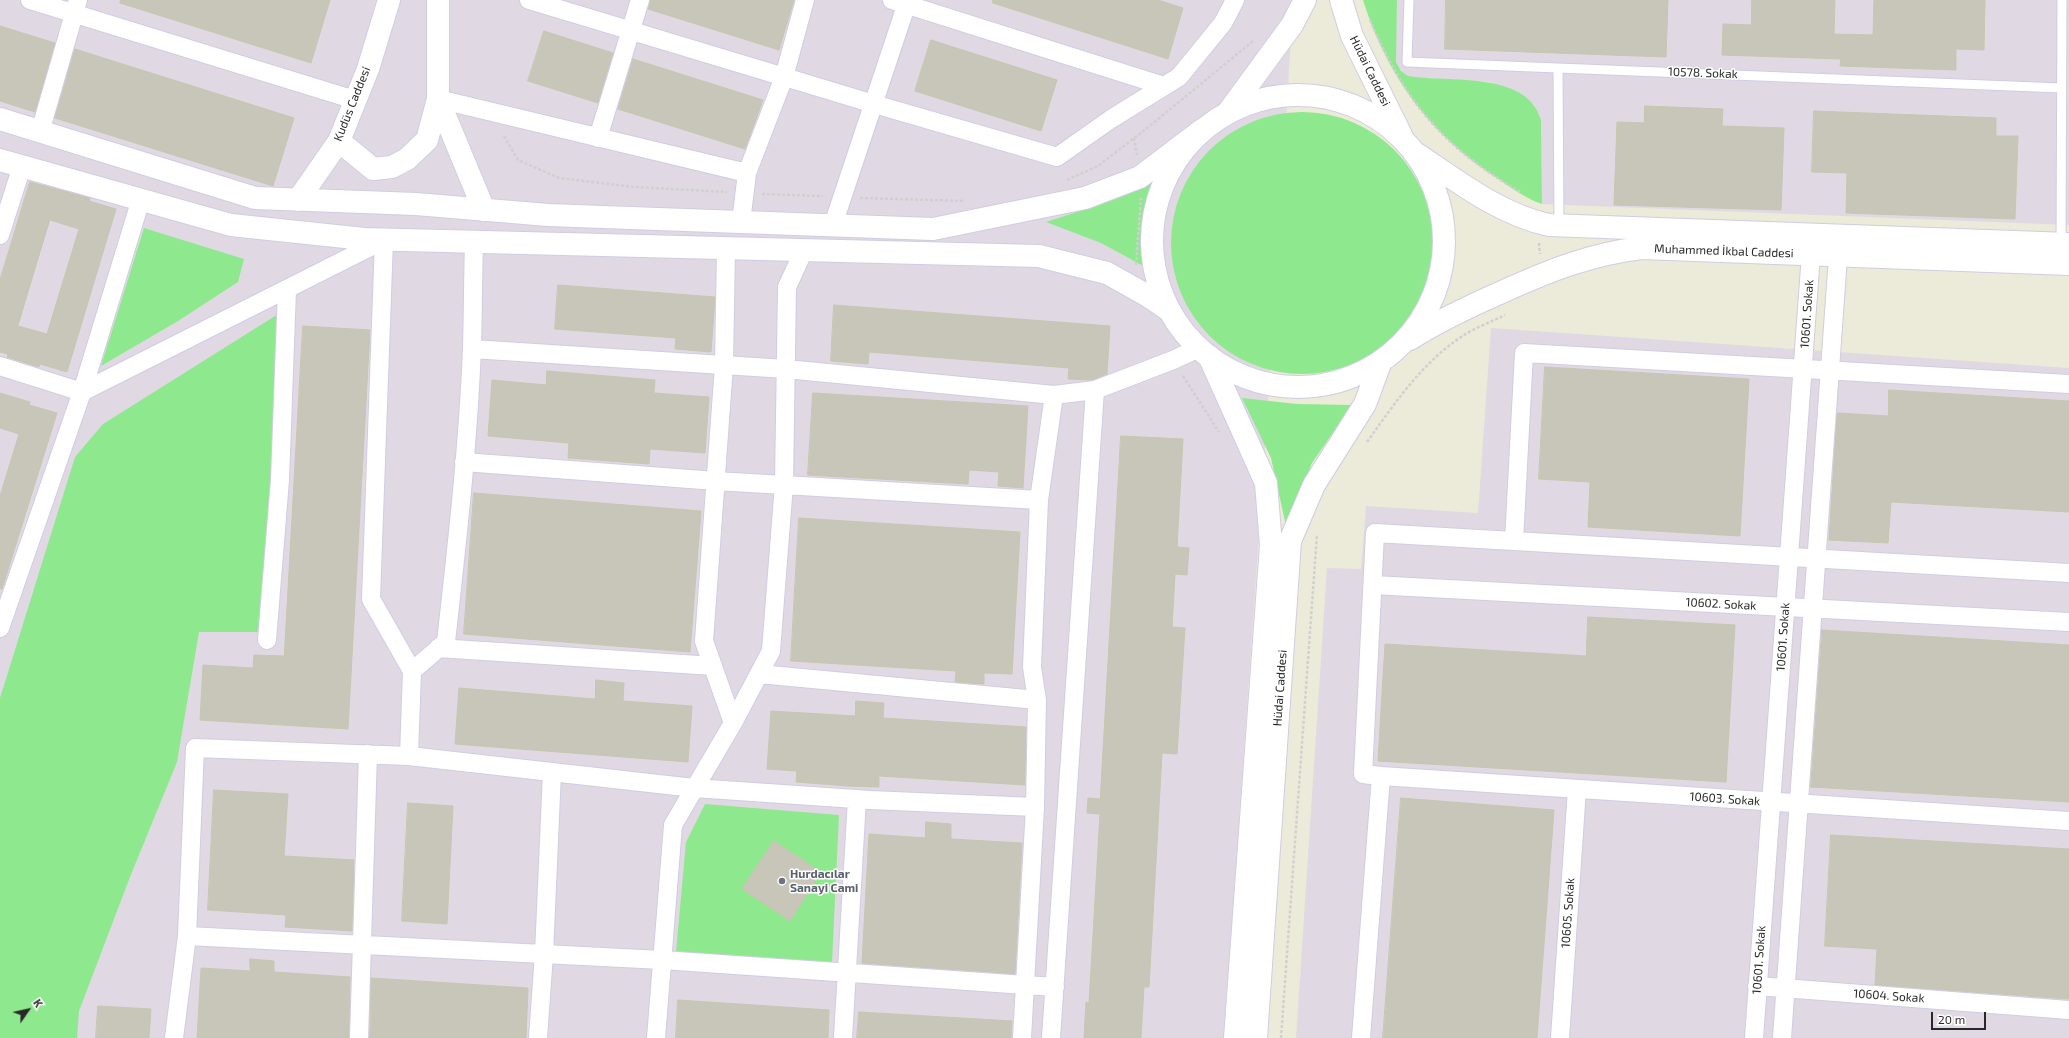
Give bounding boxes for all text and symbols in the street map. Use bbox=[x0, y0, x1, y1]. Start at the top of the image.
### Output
street label: Hüdai Caddesi bbox=[1347, 33, 1393, 109]
street label: Kudüs Caddesi bbox=[331, 65, 373, 143]
street label: 10578. Sokak bbox=[1668, 65, 1738, 81]
street label: Muhammed İkbal Caddesi bbox=[1654, 241, 1794, 261]
street label: 10601. Sokak bbox=[1797, 279, 1817, 349]
street label: 10602. Sokak bbox=[1685, 595, 1757, 613]
street label: 10601. Sokak bbox=[1773, 602, 1793, 672]
street label: Hüdai Caddesi bbox=[1270, 649, 1290, 727]
street label: 10603. Sokak bbox=[1689, 789, 1761, 809]
place label: Hurdacılar Sanayi Cami bbox=[790, 867, 858, 895]
marker: Hurdacılar Sanayi Cami bbox=[777, 876, 787, 886]
street label: 10605. Sokak bbox=[1558, 877, 1578, 949]
street label: 10601. Sokak bbox=[1749, 925, 1769, 995]
street label: 10604. Sokak bbox=[1853, 986, 1925, 1006]
north arrow bbox=[8, 990, 48, 1030]
text: K bbox=[31, 996, 46, 1010]
scale bar bbox=[1933, 1004, 1988, 1030]
text: 20 m bbox=[1938, 1012, 1965, 1026]

